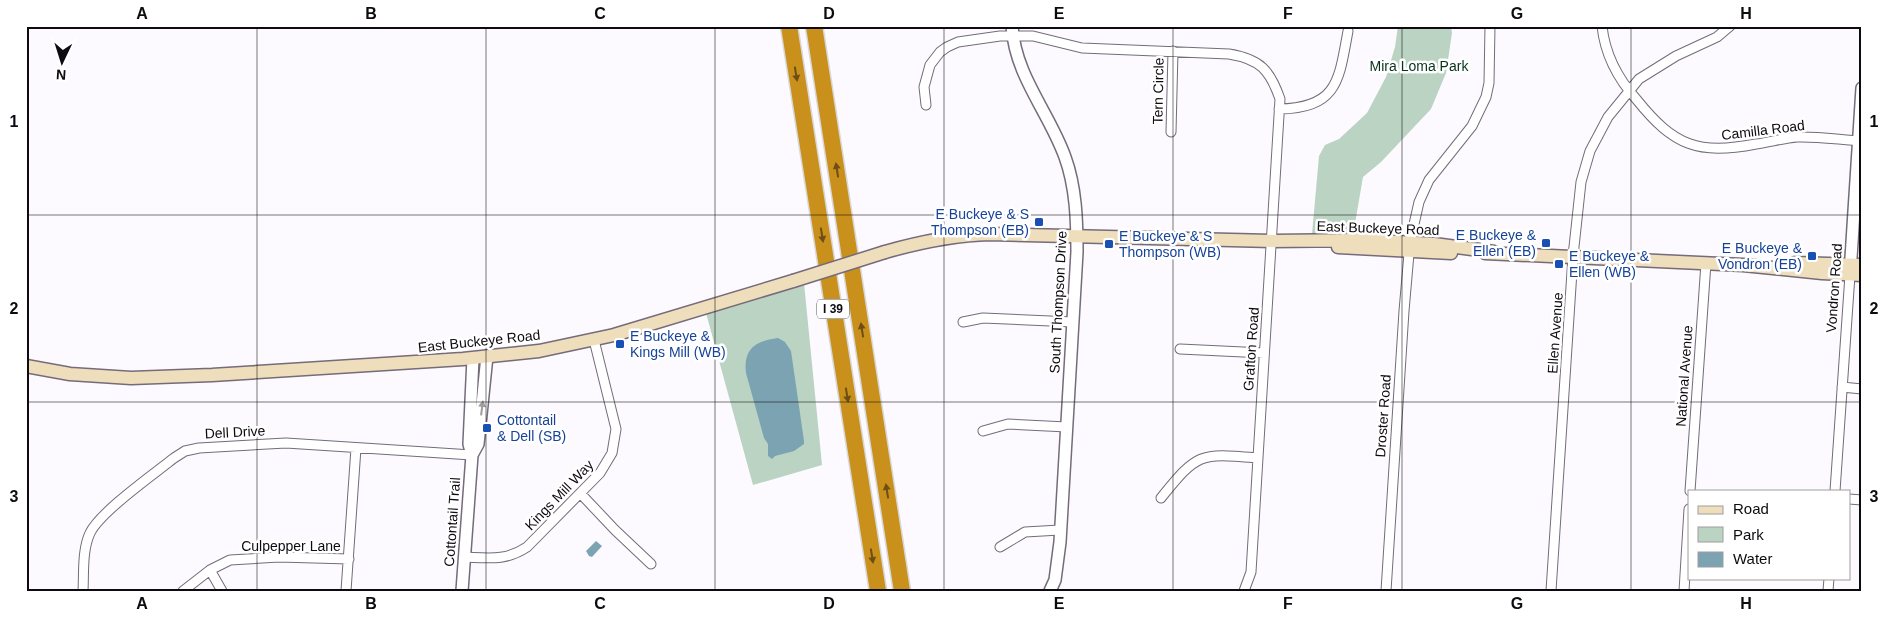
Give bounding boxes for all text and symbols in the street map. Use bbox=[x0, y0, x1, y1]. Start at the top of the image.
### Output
text: A bbox=[136, 5, 148, 22]
text: B bbox=[365, 5, 377, 22]
text: C bbox=[594, 5, 606, 22]
text: D bbox=[823, 5, 835, 22]
text: E bbox=[1054, 5, 1065, 22]
text: F bbox=[1283, 5, 1293, 22]
text: G bbox=[1511, 5, 1523, 22]
text: H bbox=[1740, 5, 1752, 22]
north arrow bbox=[38, 38, 88, 88]
street label: Tern Circle bbox=[1149, 57, 1167, 125]
park label: Mira Loma Park bbox=[1370, 58, 1469, 74]
text: N bbox=[55, 67, 67, 83]
one-way arrow bbox=[793, 67, 801, 83]
text: 1 bbox=[10, 113, 19, 130]
text: 1 bbox=[1870, 113, 1879, 130]
street label: Camilla Road bbox=[1720, 117, 1806, 143]
one-way arrow bbox=[832, 161, 840, 177]
place label: E Buckeye & S Thompson (EB) bbox=[931, 206, 1029, 238]
marker: E Buckeye & S Thompson (EB) bbox=[1033, 216, 1045, 228]
street label: East Buckeye Road bbox=[1316, 218, 1440, 238]
one-way arrow bbox=[818, 227, 826, 243]
place label: E Buckeye & Ellen (EB) bbox=[1456, 227, 1537, 259]
place label: E Buckeye & S Thompson (WB) bbox=[1119, 228, 1221, 260]
street label: South Thompson Drive bbox=[1046, 230, 1070, 374]
marker: E Buckeye & Ellen (EB) bbox=[1540, 237, 1552, 249]
marker: E Buckeye & S Thompson (WB) bbox=[1103, 238, 1115, 250]
place label: E Buckeye & Vondron (EB) bbox=[1718, 240, 1803, 272]
street label: Vondron Road bbox=[1823, 243, 1845, 333]
place label: E Buckeye & Ellen (WB) bbox=[1569, 248, 1650, 280]
marker: E Buckeye & Vondron (EB) bbox=[1806, 250, 1818, 262]
marker: E Buckeye & Ellen (WB) bbox=[1553, 258, 1565, 270]
street label: Ellen Avenue bbox=[1544, 292, 1566, 374]
text: 2 bbox=[10, 300, 19, 317]
road number: I 39 bbox=[817, 300, 849, 318]
text: 2 bbox=[1870, 300, 1879, 317]
street label: Grafton Road bbox=[1240, 307, 1262, 391]
one-way arrow bbox=[857, 322, 865, 338]
street label: National Avenue bbox=[1672, 324, 1696, 427]
street label: East Buckeye Road bbox=[417, 327, 541, 355]
place label: E Buckeye & Kings Mill (WB) bbox=[630, 328, 726, 360]
marker: E Buckeye & Kings Mill (WB) bbox=[614, 338, 626, 350]
street label: Droster Road bbox=[1372, 374, 1394, 458]
one-way arrow bbox=[843, 388, 851, 404]
one-way arrow bbox=[478, 400, 486, 416]
place label: Cottontail & Dell (SB) bbox=[497, 412, 566, 444]
street label: Dell Drive bbox=[204, 422, 266, 442]
marker: Cottontail & Dell (SB) bbox=[481, 422, 493, 434]
street label: Kings Mill Way bbox=[522, 457, 596, 533]
street label: Cottontail Trail bbox=[441, 477, 463, 567]
one-way arrow bbox=[882, 482, 890, 498]
text: 3 bbox=[10, 488, 19, 505]
text: 3 bbox=[1870, 488, 1879, 505]
legend bbox=[1688, 490, 1850, 580]
text: Road bbox=[1733, 500, 1769, 517]
text: Park bbox=[1733, 526, 1764, 543]
street label: Culpepper Lane bbox=[241, 538, 341, 554]
one-way arrow bbox=[869, 548, 877, 564]
text: Water bbox=[1733, 550, 1772, 567]
text: A bbox=[136, 595, 148, 612]
text: B bbox=[365, 595, 377, 612]
text: C bbox=[594, 595, 606, 612]
text: D bbox=[823, 595, 835, 612]
text: E bbox=[1054, 595, 1065, 612]
text: F bbox=[1283, 595, 1293, 612]
text: G bbox=[1511, 595, 1523, 612]
text: H bbox=[1740, 595, 1752, 612]

